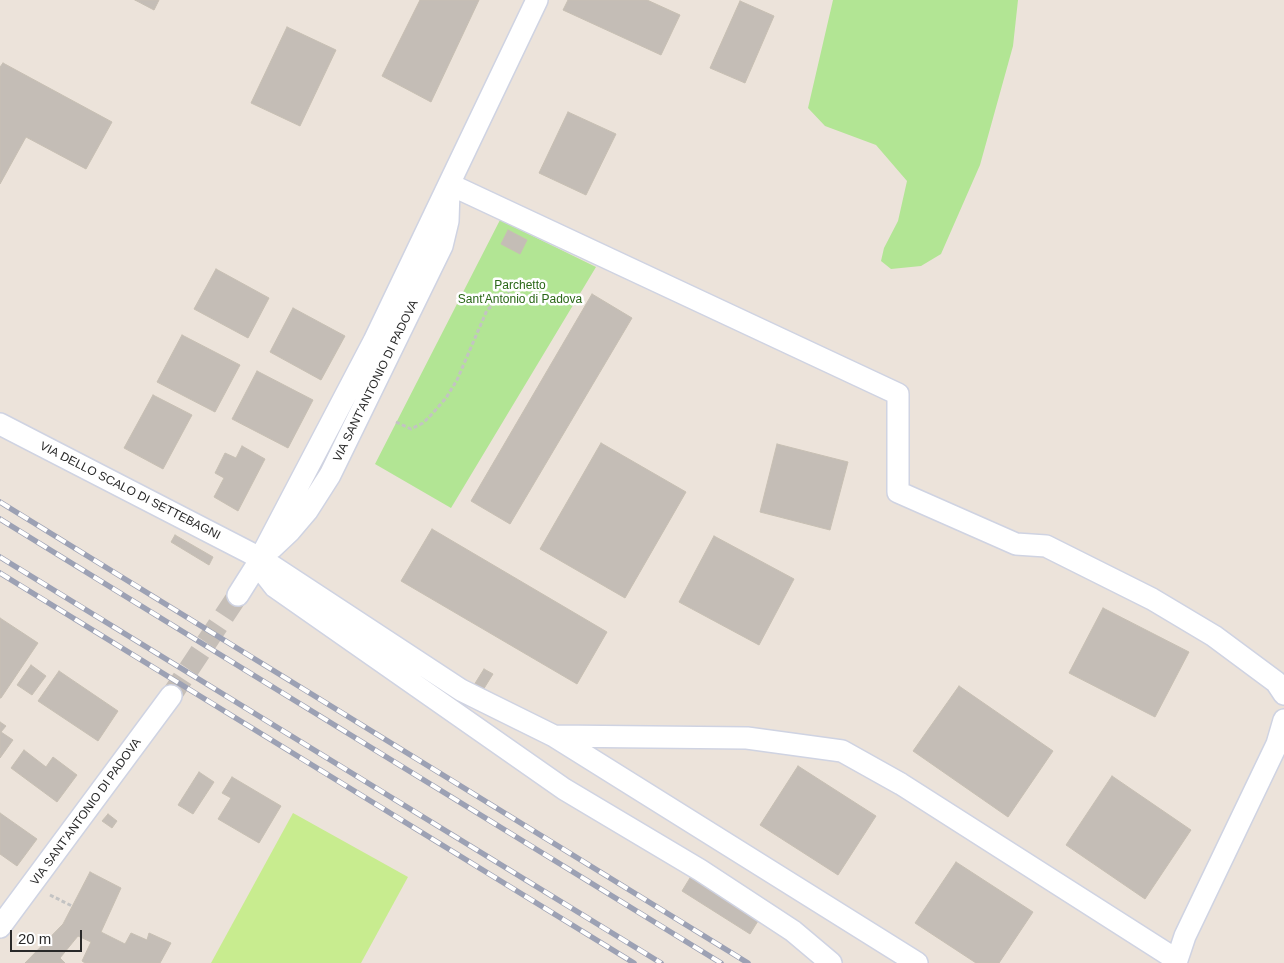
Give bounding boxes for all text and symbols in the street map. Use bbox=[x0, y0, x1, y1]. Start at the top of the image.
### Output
park label: Parchetto Sant'Antonio di Padova bbox=[458, 279, 582, 307]
street label: VIA SANT'ANTONIO DI PADOVA bbox=[330, 298, 422, 464]
street label: VIA DELLO SCALO DI SETTEBAGNI bbox=[37, 439, 223, 543]
street label: VIA SANT'ANTONIO DI PADOVA bbox=[28, 736, 144, 888]
scale bar bbox=[12, 920, 85, 952]
text: 20 m bbox=[18, 930, 51, 947]

